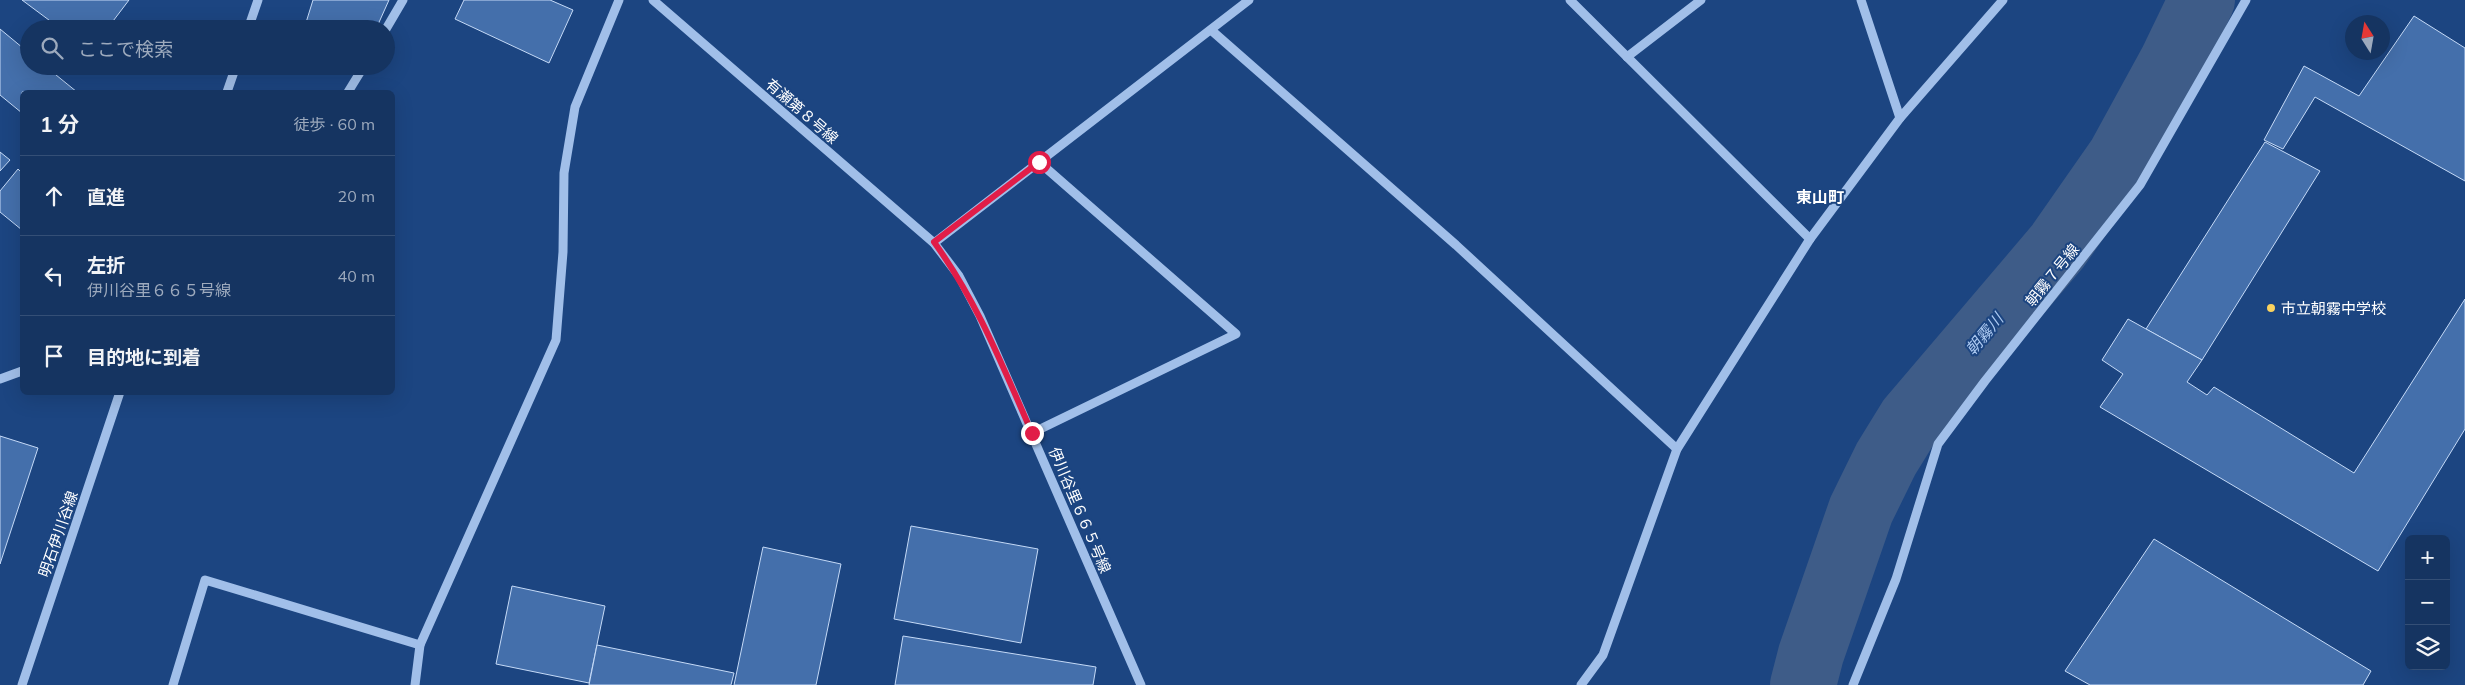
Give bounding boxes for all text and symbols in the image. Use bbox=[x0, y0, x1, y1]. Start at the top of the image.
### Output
north arrow bbox=[2345, 15, 2390, 60]
search box bbox=[20, 20, 395, 75]
icon: search bbox=[38, 34, 66, 62]
text: ここで検索 bbox=[78, 37, 173, 61]
street label: 有瀬第８号線 bbox=[762, 74, 842, 148]
text: 1 分 bbox=[40, 111, 79, 137]
text: 徒歩 · 60 m bbox=[294, 114, 375, 134]
route start bbox=[1028, 151, 1051, 174]
icon: ahead bbox=[40, 182, 68, 210]
text: 直進 bbox=[87, 185, 125, 209]
text: 20 m bbox=[338, 186, 375, 206]
district label: 東山町 bbox=[1796, 187, 1844, 207]
street label: 朝霧７号線 bbox=[2021, 240, 2083, 310]
text: 左折 bbox=[87, 253, 125, 277]
icon: left bbox=[40, 262, 68, 290]
text: 40 m bbox=[338, 266, 375, 286]
text: 伊川谷里６６５号線 bbox=[87, 280, 231, 300]
place label: 市立朝霧中学校 bbox=[2281, 299, 2386, 318]
marker: 市立朝霧中学校 bbox=[2265, 302, 2277, 314]
water label: 朝霧川 bbox=[1961, 308, 2008, 359]
icon: arrive bbox=[40, 342, 68, 370]
text: 目的地に到着 bbox=[87, 345, 201, 369]
route end bbox=[1021, 422, 1044, 445]
street label: 伊川谷里６６５号線 bbox=[1045, 444, 1115, 576]
street label: 明石伊川谷線 bbox=[34, 488, 82, 580]
map controls bbox=[2405, 535, 2450, 670]
button: + bbox=[2405, 535, 2450, 580]
button: − bbox=[2405, 580, 2450, 625]
button: layers bbox=[2405, 625, 2450, 670]

